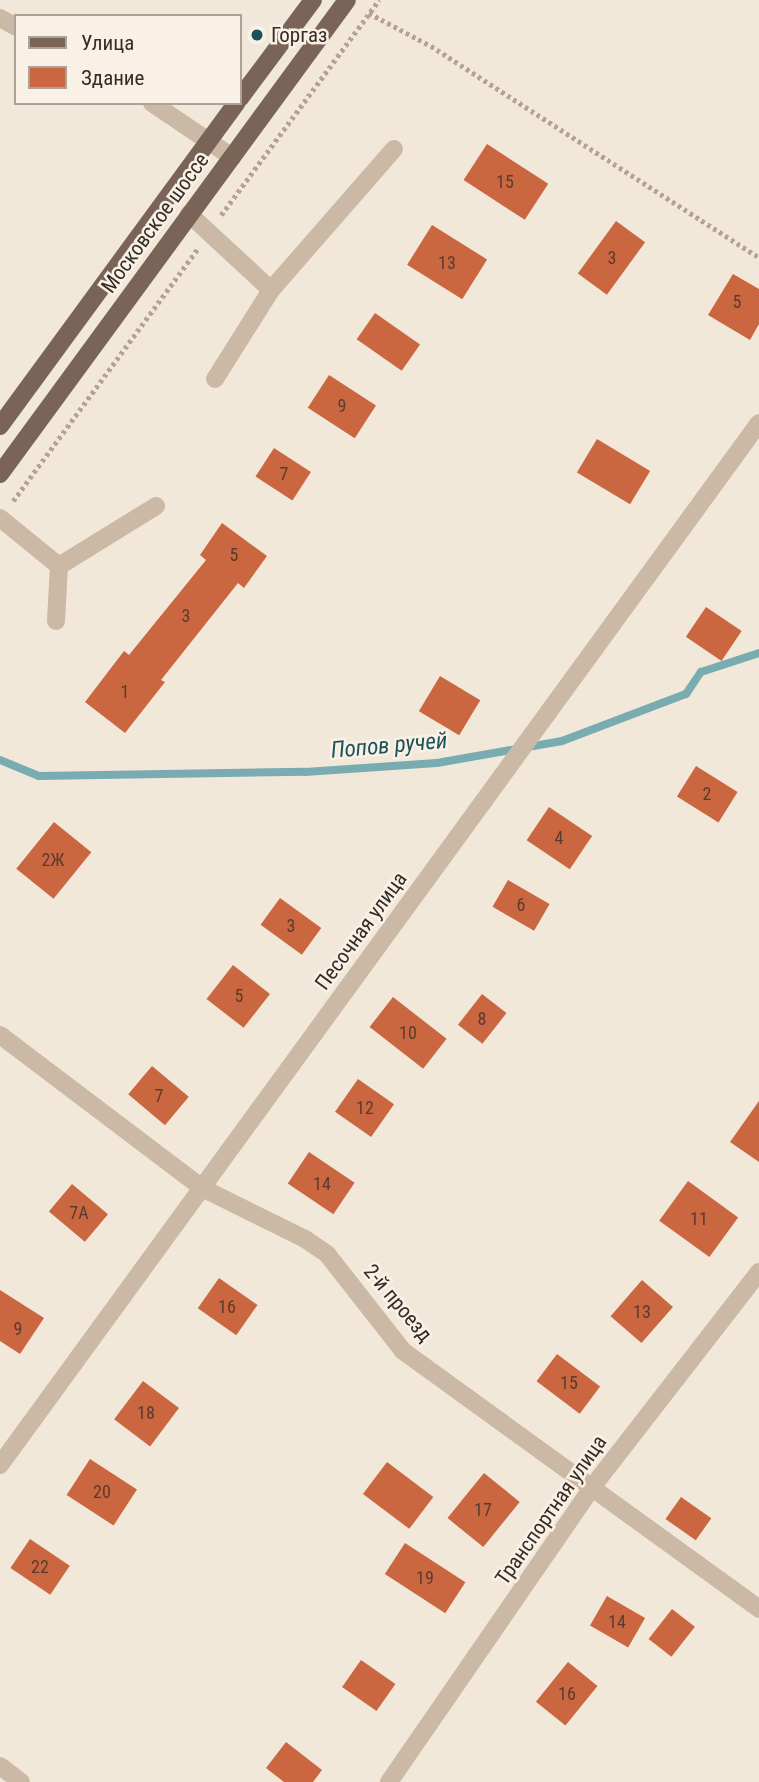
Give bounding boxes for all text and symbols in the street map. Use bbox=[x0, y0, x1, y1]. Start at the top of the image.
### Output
legend bbox=[14, 14, 242, 105]
place label: Горгаз bbox=[271, 22, 327, 48]
marker: Горгаз bbox=[249, 27, 265, 43]
text: Улица bbox=[81, 31, 134, 55]
text: Здание bbox=[81, 66, 144, 90]
street label: Московское шоссе bbox=[96, 148, 214, 298]
house number: 15 bbox=[496, 171, 514, 193]
house number: 3 bbox=[608, 247, 616, 269]
house number: 13 bbox=[438, 252, 456, 274]
house number: 5 bbox=[733, 291, 741, 313]
house number: 9 bbox=[338, 395, 346, 417]
house number: 7 bbox=[280, 463, 288, 485]
house number: 5 bbox=[230, 544, 238, 566]
house number: 3 bbox=[182, 605, 190, 627]
house number: 1 bbox=[121, 681, 129, 703]
water label: Попов ручей bbox=[330, 727, 448, 765]
house number: 2 bbox=[703, 783, 711, 805]
house number: 4 bbox=[555, 827, 563, 849]
house number: 2Ж bbox=[41, 849, 65, 871]
street label: Песочная улица bbox=[310, 867, 412, 995]
house number: 6 bbox=[517, 894, 525, 916]
house number: 3 bbox=[287, 915, 295, 937]
house number: 5 bbox=[235, 985, 243, 1007]
house number: 8 bbox=[478, 1008, 486, 1030]
house number: 10 bbox=[399, 1022, 417, 1044]
house number: 7 bbox=[155, 1085, 163, 1107]
house number: 12 bbox=[356, 1097, 374, 1119]
house number: 14 bbox=[313, 1173, 331, 1195]
house number: 7А bbox=[69, 1202, 89, 1224]
house number: 11 bbox=[690, 1208, 708, 1230]
street label: 2-й проезд bbox=[358, 1259, 438, 1347]
house number: 16 bbox=[218, 1296, 236, 1318]
house number: 13 bbox=[633, 1301, 651, 1323]
house number: 9 bbox=[14, 1318, 22, 1340]
house number: 15 bbox=[560, 1372, 578, 1394]
house number: 18 bbox=[137, 1402, 155, 1424]
street label: Транспортная улица bbox=[490, 1430, 612, 1590]
house number: 20 bbox=[93, 1481, 111, 1503]
house number: 17 bbox=[474, 1499, 492, 1521]
house number: 22 bbox=[31, 1556, 49, 1578]
house number: 19 bbox=[416, 1567, 434, 1589]
house number: 14 bbox=[608, 1611, 626, 1633]
house number: 16 bbox=[558, 1683, 576, 1705]

